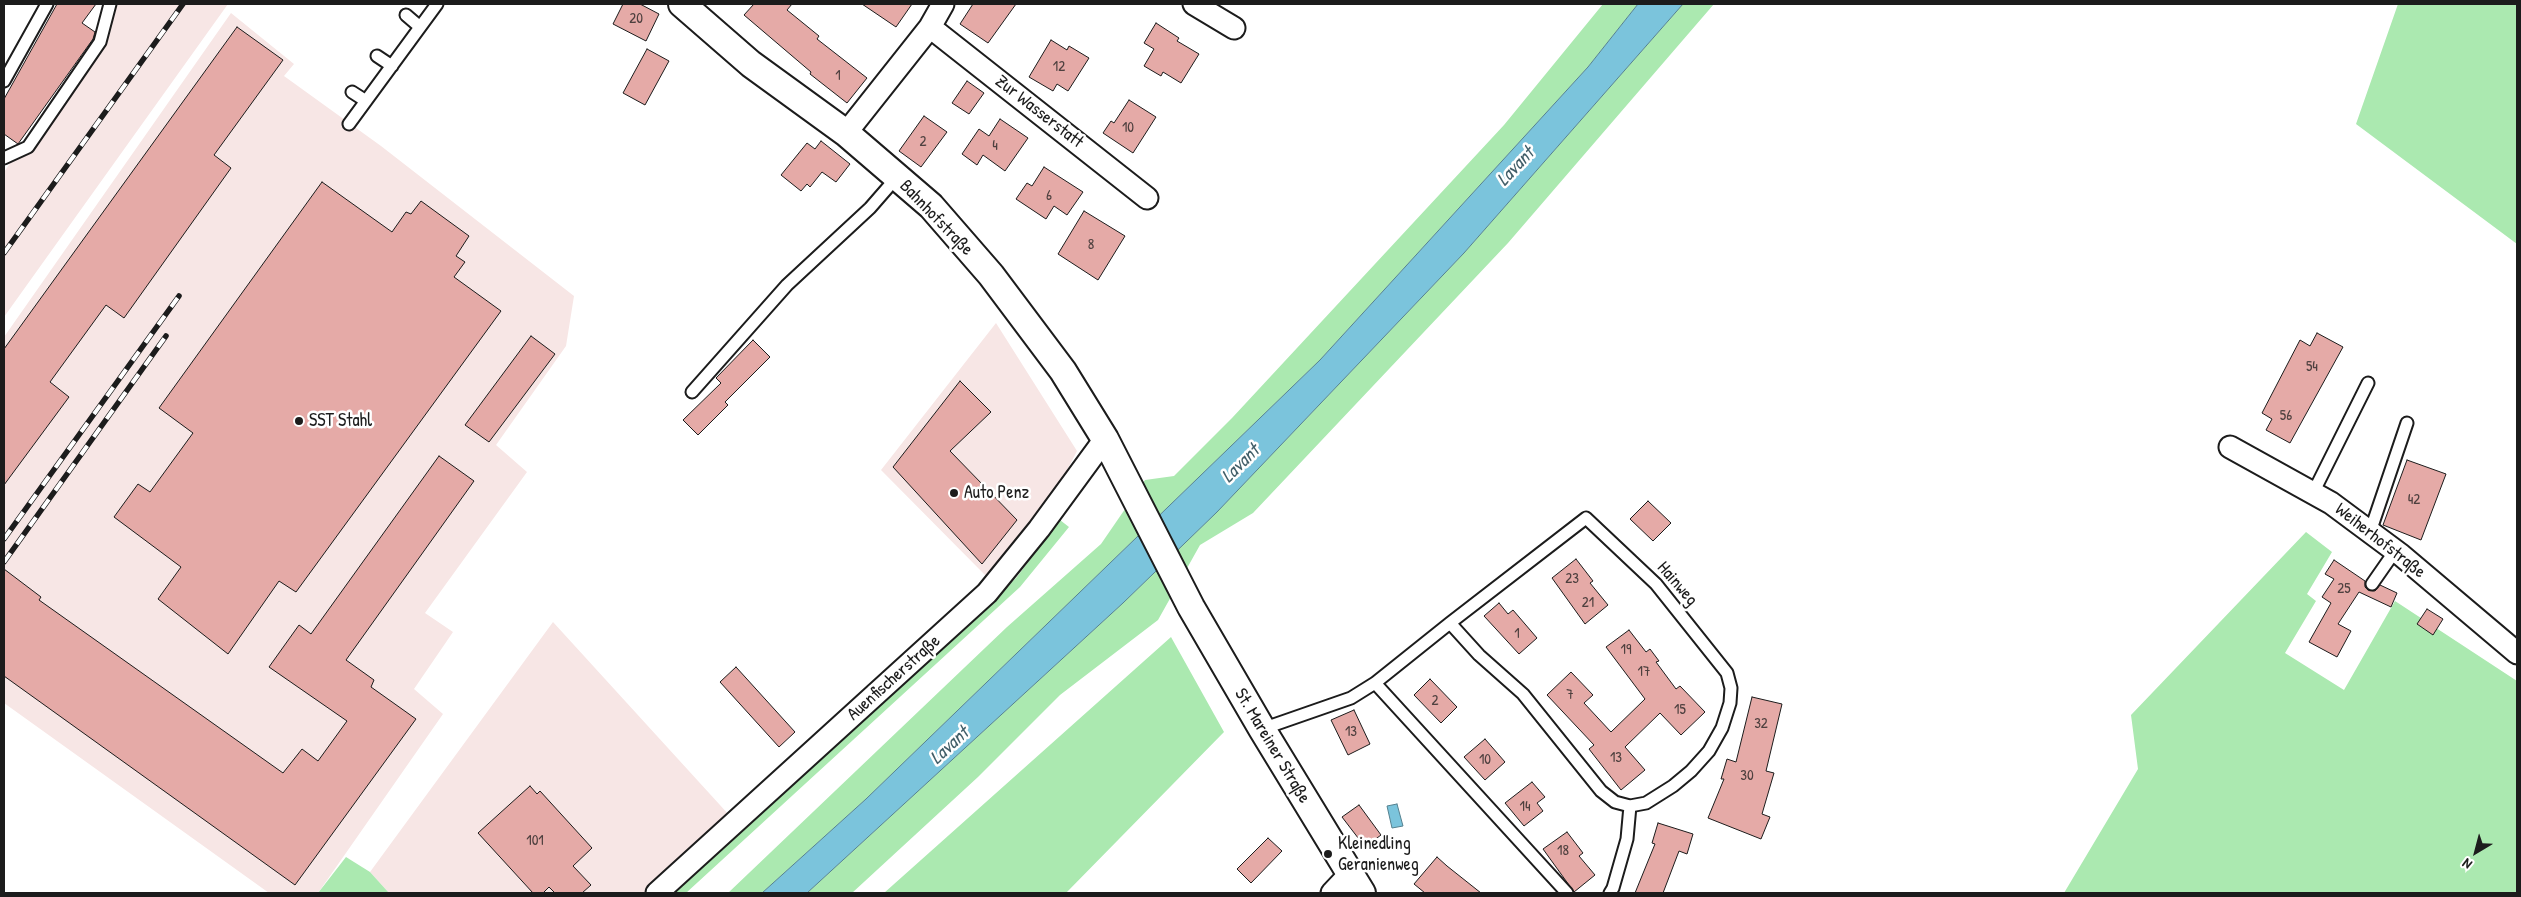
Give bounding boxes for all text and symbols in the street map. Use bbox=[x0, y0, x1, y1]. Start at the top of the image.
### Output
house number: 20 bbox=[629, 10, 643, 28]
house number: 12 bbox=[1053, 58, 1065, 76]
house number: 1 bbox=[835, 67, 841, 85]
street label: Zur Wasserstatt bbox=[991, 71, 1087, 153]
house number: 10 bbox=[1122, 119, 1134, 137]
house number: 2 bbox=[919, 133, 927, 151]
house number: 4 bbox=[992, 137, 998, 155]
water label: Lavant bbox=[1492, 143, 1540, 191]
street label: Bahnhofstraße bbox=[895, 176, 977, 260]
house number: 6 bbox=[1046, 187, 1052, 205]
house number: 8 bbox=[1088, 236, 1094, 254]
house number: 54 bbox=[2306, 358, 2318, 376]
house number: 56 bbox=[2280, 407, 2292, 425]
place label: SST Stahl bbox=[309, 410, 372, 432]
marker: SST Stahl bbox=[293, 415, 305, 427]
water label: Lavant bbox=[1217, 440, 1265, 488]
place label: Auto Penz bbox=[964, 482, 1029, 504]
marker: Auto Penz bbox=[948, 487, 960, 499]
house number: 42 bbox=[2408, 491, 2420, 509]
street label: Weiherhofstraße bbox=[2330, 499, 2430, 583]
street label: Hainweg bbox=[1652, 558, 1702, 610]
house number: 23 bbox=[1565, 570, 1579, 588]
house number: 25 bbox=[2337, 580, 2351, 598]
house number: 21 bbox=[1582, 594, 1594, 612]
house number: 1 bbox=[1514, 625, 1520, 643]
street label: Auenfischerstraße bbox=[843, 631, 945, 725]
house number: 19 bbox=[1621, 641, 1631, 659]
house number: 17 bbox=[1638, 663, 1650, 681]
street label: St. Mareiner Straße bbox=[1229, 685, 1315, 807]
house number: 7 bbox=[1566, 686, 1574, 704]
house number: 2 bbox=[1431, 692, 1439, 710]
house number: 15 bbox=[1674, 701, 1686, 719]
house number: 32 bbox=[1754, 715, 1768, 733]
water label: Lavant bbox=[926, 722, 974, 770]
house number: 13 bbox=[1345, 723, 1357, 741]
house number: 13 bbox=[1610, 749, 1622, 767]
house number: 10 bbox=[1479, 751, 1491, 769]
house number: 30 bbox=[1740, 767, 1754, 785]
house number: 14 bbox=[1519, 798, 1531, 816]
north arrow bbox=[2451, 827, 2501, 877]
house number: 101 bbox=[526, 832, 544, 850]
place label: Kleinedling Geranienweg bbox=[1338, 833, 1419, 876]
house number: 18 bbox=[1557, 842, 1569, 860]
marker: Kleinedling Geranienweg bbox=[1322, 848, 1334, 860]
text: N bbox=[2458, 855, 2475, 874]

